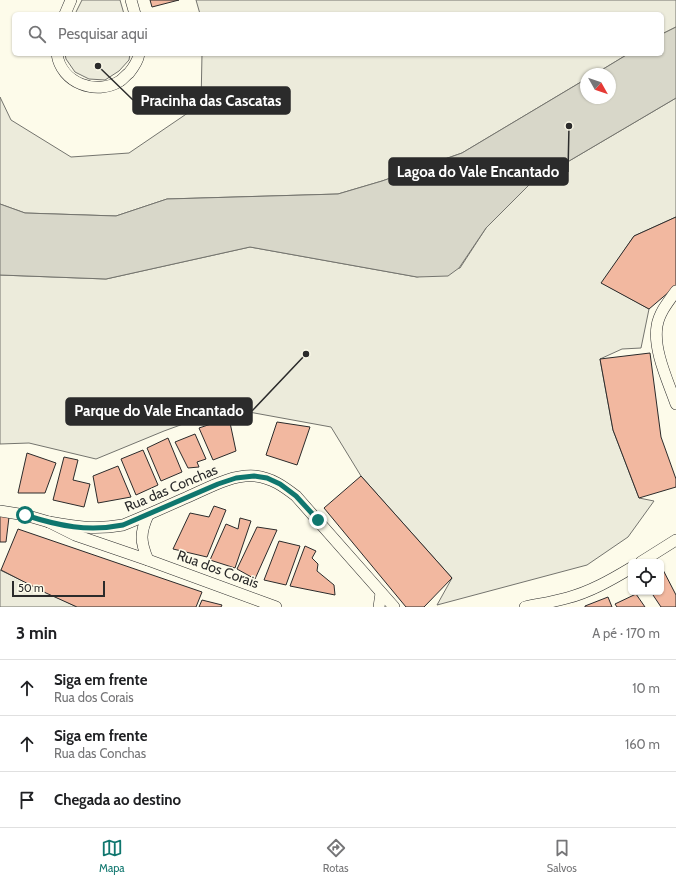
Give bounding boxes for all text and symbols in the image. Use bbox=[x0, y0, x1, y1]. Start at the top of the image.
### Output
search box bbox=[12, 12, 664, 56]
icon: search bbox=[26, 23, 48, 45]
text: Pesquisar aqui bbox=[58, 25, 148, 43]
north arrow bbox=[580, 68, 616, 104]
callout: Pracinha das Cascatas bbox=[133, 87, 290, 114]
text: Pracinha das Cascatas bbox=[141, 92, 281, 110]
callout: Lagoa do Vale Encantado bbox=[389, 158, 568, 185]
text: Lagoa do Vale Encantado bbox=[397, 163, 560, 181]
callout: Parque do Vale Encantado bbox=[66, 398, 252, 425]
text: Parque do Vale Encantado bbox=[74, 402, 244, 420]
street label: Rua das Conchas bbox=[122, 460, 220, 516]
route start bbox=[16, 506, 34, 524]
route end bbox=[309, 511, 327, 529]
street label: Rua dos Corais bbox=[175, 546, 262, 592]
map controls bbox=[628, 559, 664, 595]
button: locate bbox=[628, 559, 664, 595]
scale bar bbox=[12, 579, 105, 598]
text: 50 m bbox=[18, 581, 44, 595]
text: 3 min bbox=[16, 623, 57, 643]
text: A pé · 170 m bbox=[592, 625, 660, 641]
text: Siga em frente bbox=[54, 671, 147, 689]
icon: ahead bbox=[16, 677, 38, 699]
text: 10 m bbox=[632, 680, 660, 696]
text: Rua dos Corais bbox=[54, 689, 134, 705]
text: Siga em frente bbox=[54, 727, 147, 745]
icon: ahead bbox=[16, 733, 38, 755]
text: 160 m bbox=[625, 736, 660, 752]
text: Rua das Conchas bbox=[54, 745, 146, 761]
icon: arrive bbox=[16, 789, 38, 811]
text: Chegada ao destino bbox=[54, 791, 181, 809]
tab: Mapa bbox=[99, 837, 125, 875]
tab: Rotas bbox=[323, 837, 349, 875]
tab: Salvos bbox=[547, 837, 577, 875]

